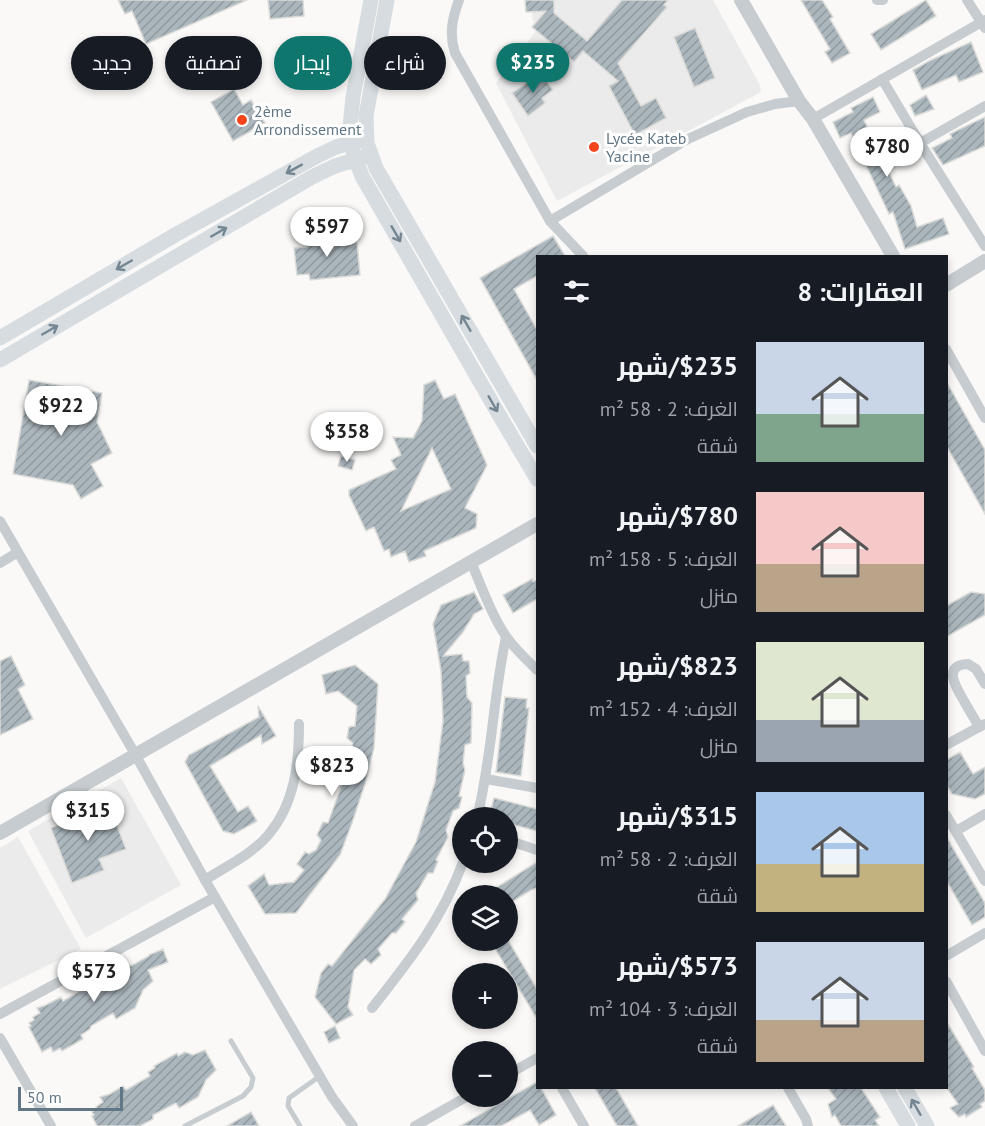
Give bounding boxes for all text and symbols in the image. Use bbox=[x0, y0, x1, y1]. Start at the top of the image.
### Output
chip: جديد bbox=[71, 36, 153, 90]
chip: تصفية bbox=[165, 36, 262, 90]
chip: إيجار bbox=[274, 36, 352, 90]
chip: شراء bbox=[364, 36, 446, 90]
pin: $235 bbox=[497, 43, 569, 94]
text: $235 bbox=[510, 49, 556, 75]
place label: 2ème Arrondissement bbox=[254, 101, 362, 139]
marker: 2ème Arrondissement bbox=[235, 113, 249, 127]
pin: $780 bbox=[851, 127, 923, 178]
place label: Lycée Kateb Yacine bbox=[606, 128, 686, 166]
text: $780 bbox=[864, 133, 910, 159]
marker: Lycée Kateb Yacine bbox=[587, 140, 601, 154]
one-way arrow bbox=[286, 163, 303, 175]
pin: $597 bbox=[291, 207, 363, 258]
text: $597 bbox=[304, 213, 350, 239]
one-way arrow bbox=[210, 225, 227, 237]
one-way arrow bbox=[391, 225, 402, 243]
one-way arrow bbox=[116, 259, 133, 271]
icon: filters bbox=[560, 275, 593, 308]
text: العقارات: 8 bbox=[798, 275, 924, 308]
one-way arrow bbox=[459, 314, 471, 331]
one-way arrow bbox=[41, 324, 59, 335]
text: $235/شهر bbox=[618, 349, 738, 382]
icon: home bbox=[804, 366, 876, 438]
pin: $922 bbox=[25, 386, 97, 437]
text: $922 bbox=[38, 392, 84, 418]
one-way arrow bbox=[487, 395, 499, 412]
text: الغرف: 2 · 58 m² bbox=[600, 396, 738, 422]
pin: $358 bbox=[311, 412, 383, 463]
text: $358 bbox=[324, 418, 370, 444]
text: شقة bbox=[697, 433, 738, 459]
text: $780/شهر bbox=[618, 499, 738, 532]
icon: home bbox=[804, 516, 876, 588]
text: الغرف: 5 · 158 m² bbox=[589, 546, 738, 572]
text: منزل bbox=[700, 583, 738, 609]
text: $823/شهر bbox=[618, 649, 738, 682]
icon: home bbox=[804, 666, 876, 738]
text: الغرف: 4 · 152 m² bbox=[589, 696, 738, 722]
text: منزل bbox=[700, 733, 738, 759]
pin: $823 bbox=[296, 746, 368, 797]
text: $823 bbox=[309, 752, 355, 778]
pin: $315 bbox=[52, 791, 124, 842]
text: $315 bbox=[65, 797, 111, 823]
text: $315/شهر bbox=[618, 799, 738, 832]
map controls bbox=[452, 807, 518, 1107]
button: locate bbox=[452, 807, 518, 873]
icon: home bbox=[804, 816, 876, 888]
text: الغرف: 2 · 58 m² bbox=[600, 846, 738, 872]
text: شقة bbox=[697, 883, 738, 909]
button: layers bbox=[452, 885, 518, 951]
text: $573/شهر bbox=[618, 949, 738, 982]
pin: $573 bbox=[58, 952, 130, 1003]
text: $573 bbox=[71, 958, 117, 984]
button: + bbox=[452, 963, 518, 1029]
icon: home bbox=[804, 966, 876, 1038]
text: الغرف: 3 · 104 m² bbox=[589, 996, 738, 1022]
text: شقة bbox=[697, 1033, 738, 1059]
button: − bbox=[452, 1041, 518, 1107]
scale bar bbox=[18, 1084, 123, 1112]
text: 50 m bbox=[27, 1087, 62, 1107]
one-way arrow bbox=[910, 1099, 922, 1116]

